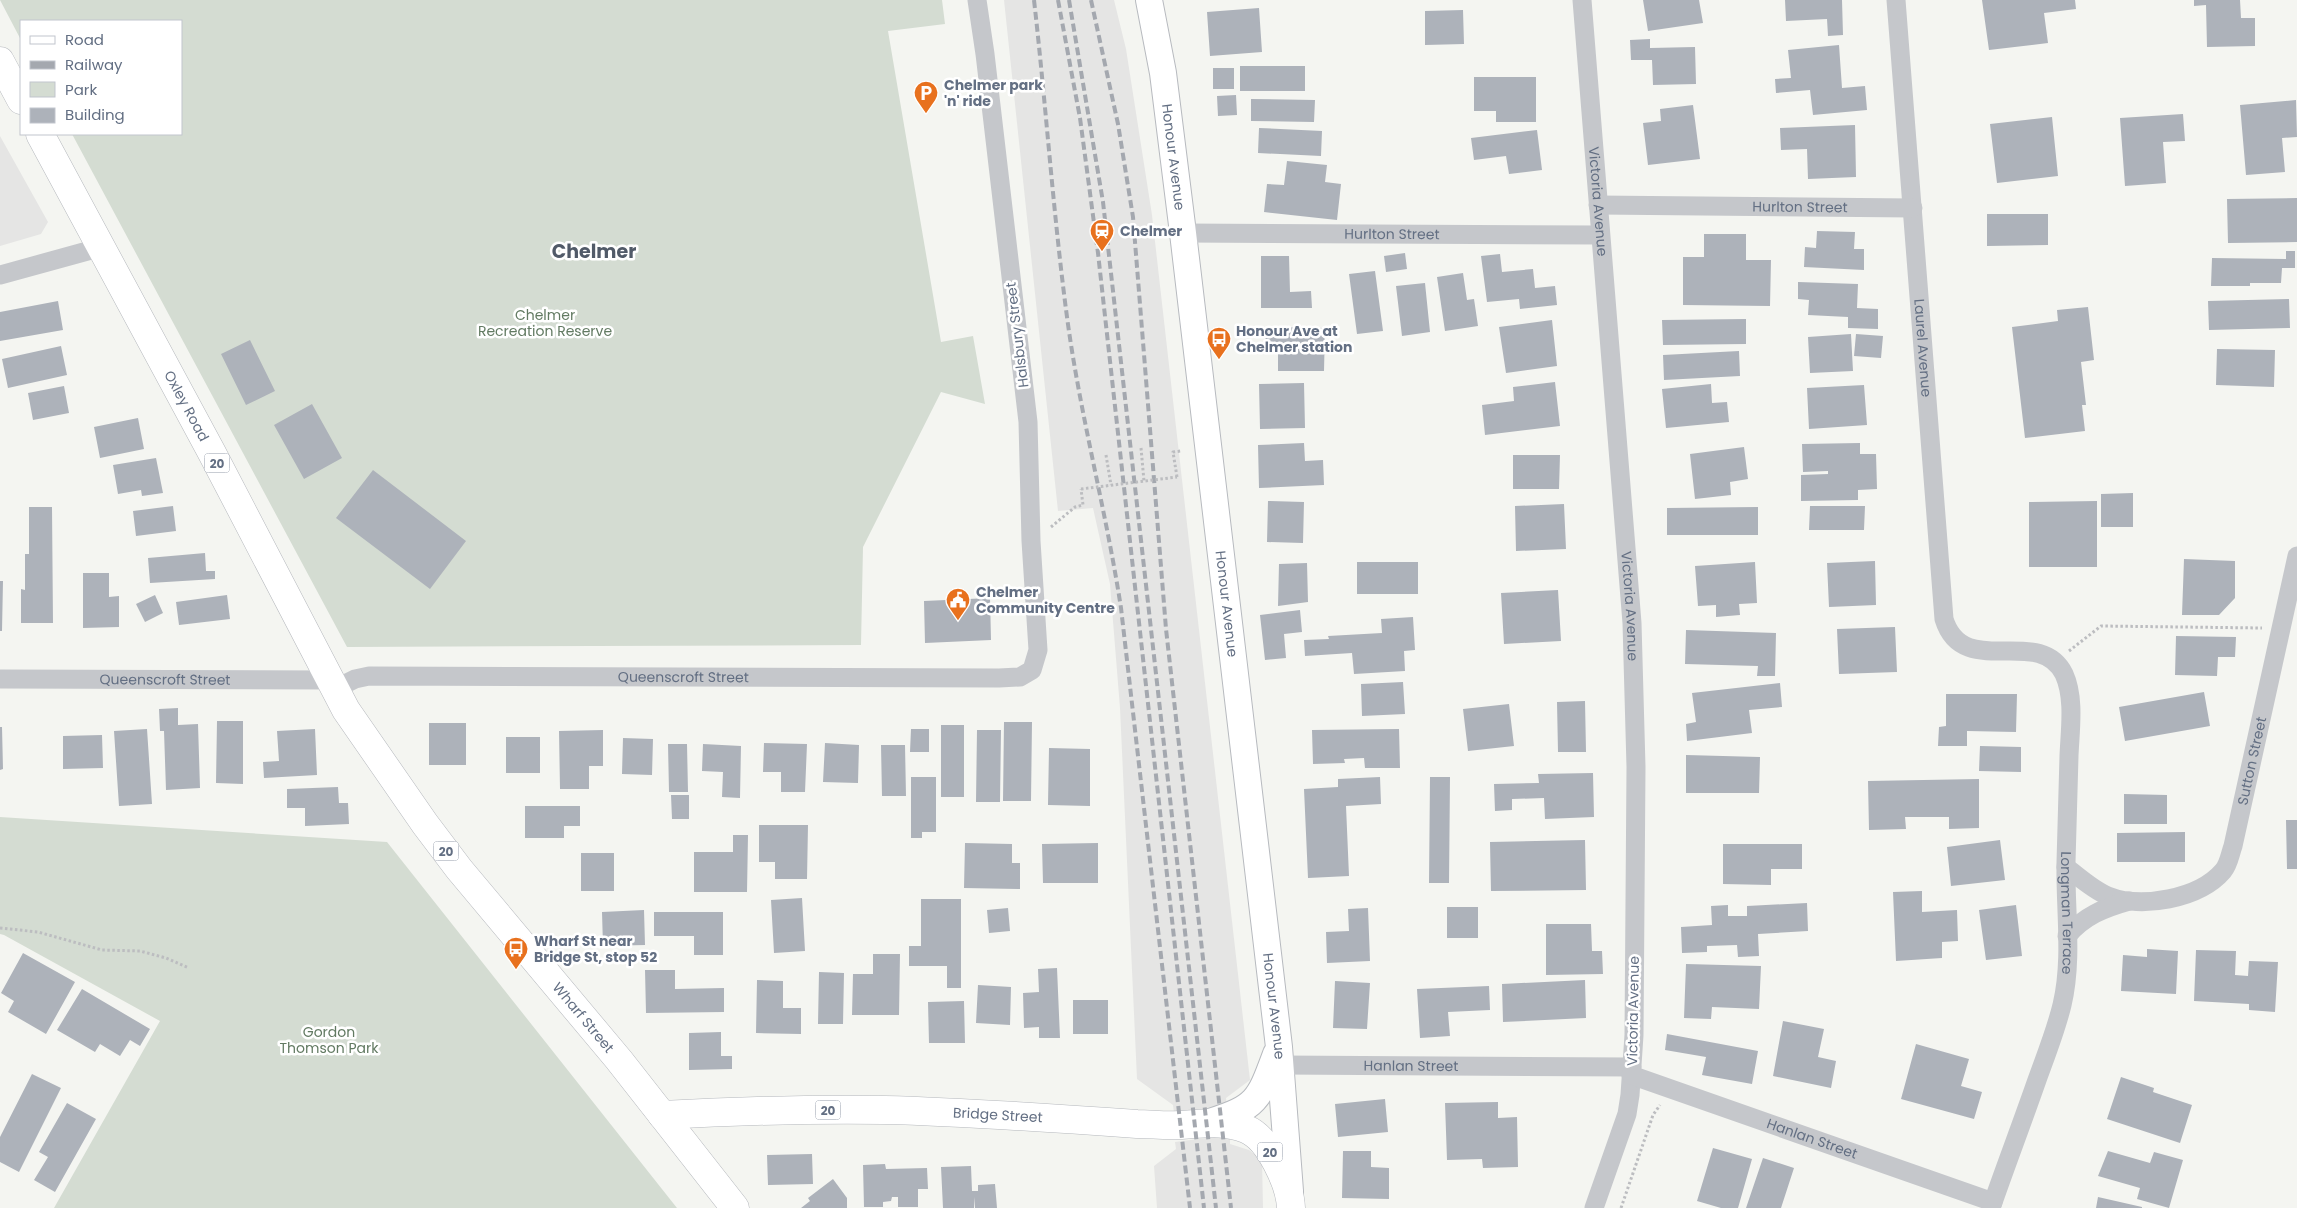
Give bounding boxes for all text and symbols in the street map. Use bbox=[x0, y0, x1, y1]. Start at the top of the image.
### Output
legend bbox=[20, 20, 182, 135]
text: Road bbox=[65, 29, 104, 50]
text: Railway bbox=[65, 54, 123, 75]
place label: Chelmer park 'n' ride bbox=[944, 75, 1043, 111]
text: Park bbox=[65, 79, 97, 100]
parking icon: Chelmer park 'n' ride bbox=[913, 80, 939, 114]
street label: Honour Avenue bbox=[1157, 103, 1190, 212]
text: Building bbox=[65, 104, 125, 125]
street label: Victoria Avenue bbox=[1584, 146, 1613, 257]
street label: Hurlton Street bbox=[1752, 196, 1848, 217]
station icon: Chelmer bbox=[1089, 218, 1115, 252]
place label: Chelmer bbox=[1120, 221, 1182, 241]
street label: Hurlton Street bbox=[1344, 224, 1440, 244]
district label: Chelmer bbox=[552, 238, 636, 265]
street label: Halsbury Street bbox=[1001, 281, 1033, 389]
street label: Laurel Avenue bbox=[1909, 298, 1937, 398]
park label: Chelmer Recreation Reserve bbox=[478, 305, 612, 341]
place label: Honour Ave at Chelmer station bbox=[1236, 321, 1352, 357]
bus stop icon: Honour Ave at Chelmer station bbox=[1206, 326, 1232, 360]
street label: Oxley Road bbox=[159, 367, 214, 445]
road number: 20 bbox=[204, 453, 230, 472]
street label: Honour Avenue bbox=[1211, 549, 1243, 659]
street label: Victoria Avenue bbox=[1616, 550, 1643, 662]
place label: Chelmer Community Centre bbox=[976, 582, 1115, 618]
public building icon: Chelmer Community Centre bbox=[945, 587, 971, 621]
street label: Queenscroft Street bbox=[618, 667, 749, 687]
street label: Queenscroft Street bbox=[100, 669, 230, 690]
street label: Sutton Street bbox=[2232, 715, 2271, 807]
road number: 20 bbox=[434, 841, 458, 860]
street label: Longman Terrace bbox=[2056, 851, 2078, 976]
place label: Wharf St near Bridge St, stop 52 bbox=[534, 931, 657, 967]
bus stop icon: Wharf St near Bridge St, stop 52 bbox=[503, 936, 529, 970]
street label: Honour Avenue bbox=[1258, 952, 1290, 1060]
street label: Victoria Avenue bbox=[1622, 956, 1644, 1066]
street label: Wharf Street bbox=[548, 978, 619, 1057]
park label: Gordon Thomson Park bbox=[280, 1022, 379, 1058]
street label: Hanlan Street bbox=[1364, 1055, 1458, 1076]
road number: 20 bbox=[816, 1100, 840, 1120]
street label: Bridge Street bbox=[953, 1102, 1043, 1127]
street label: Hanlan Street bbox=[1764, 1113, 1860, 1164]
road number: 20 bbox=[1258, 1142, 1282, 1162]

